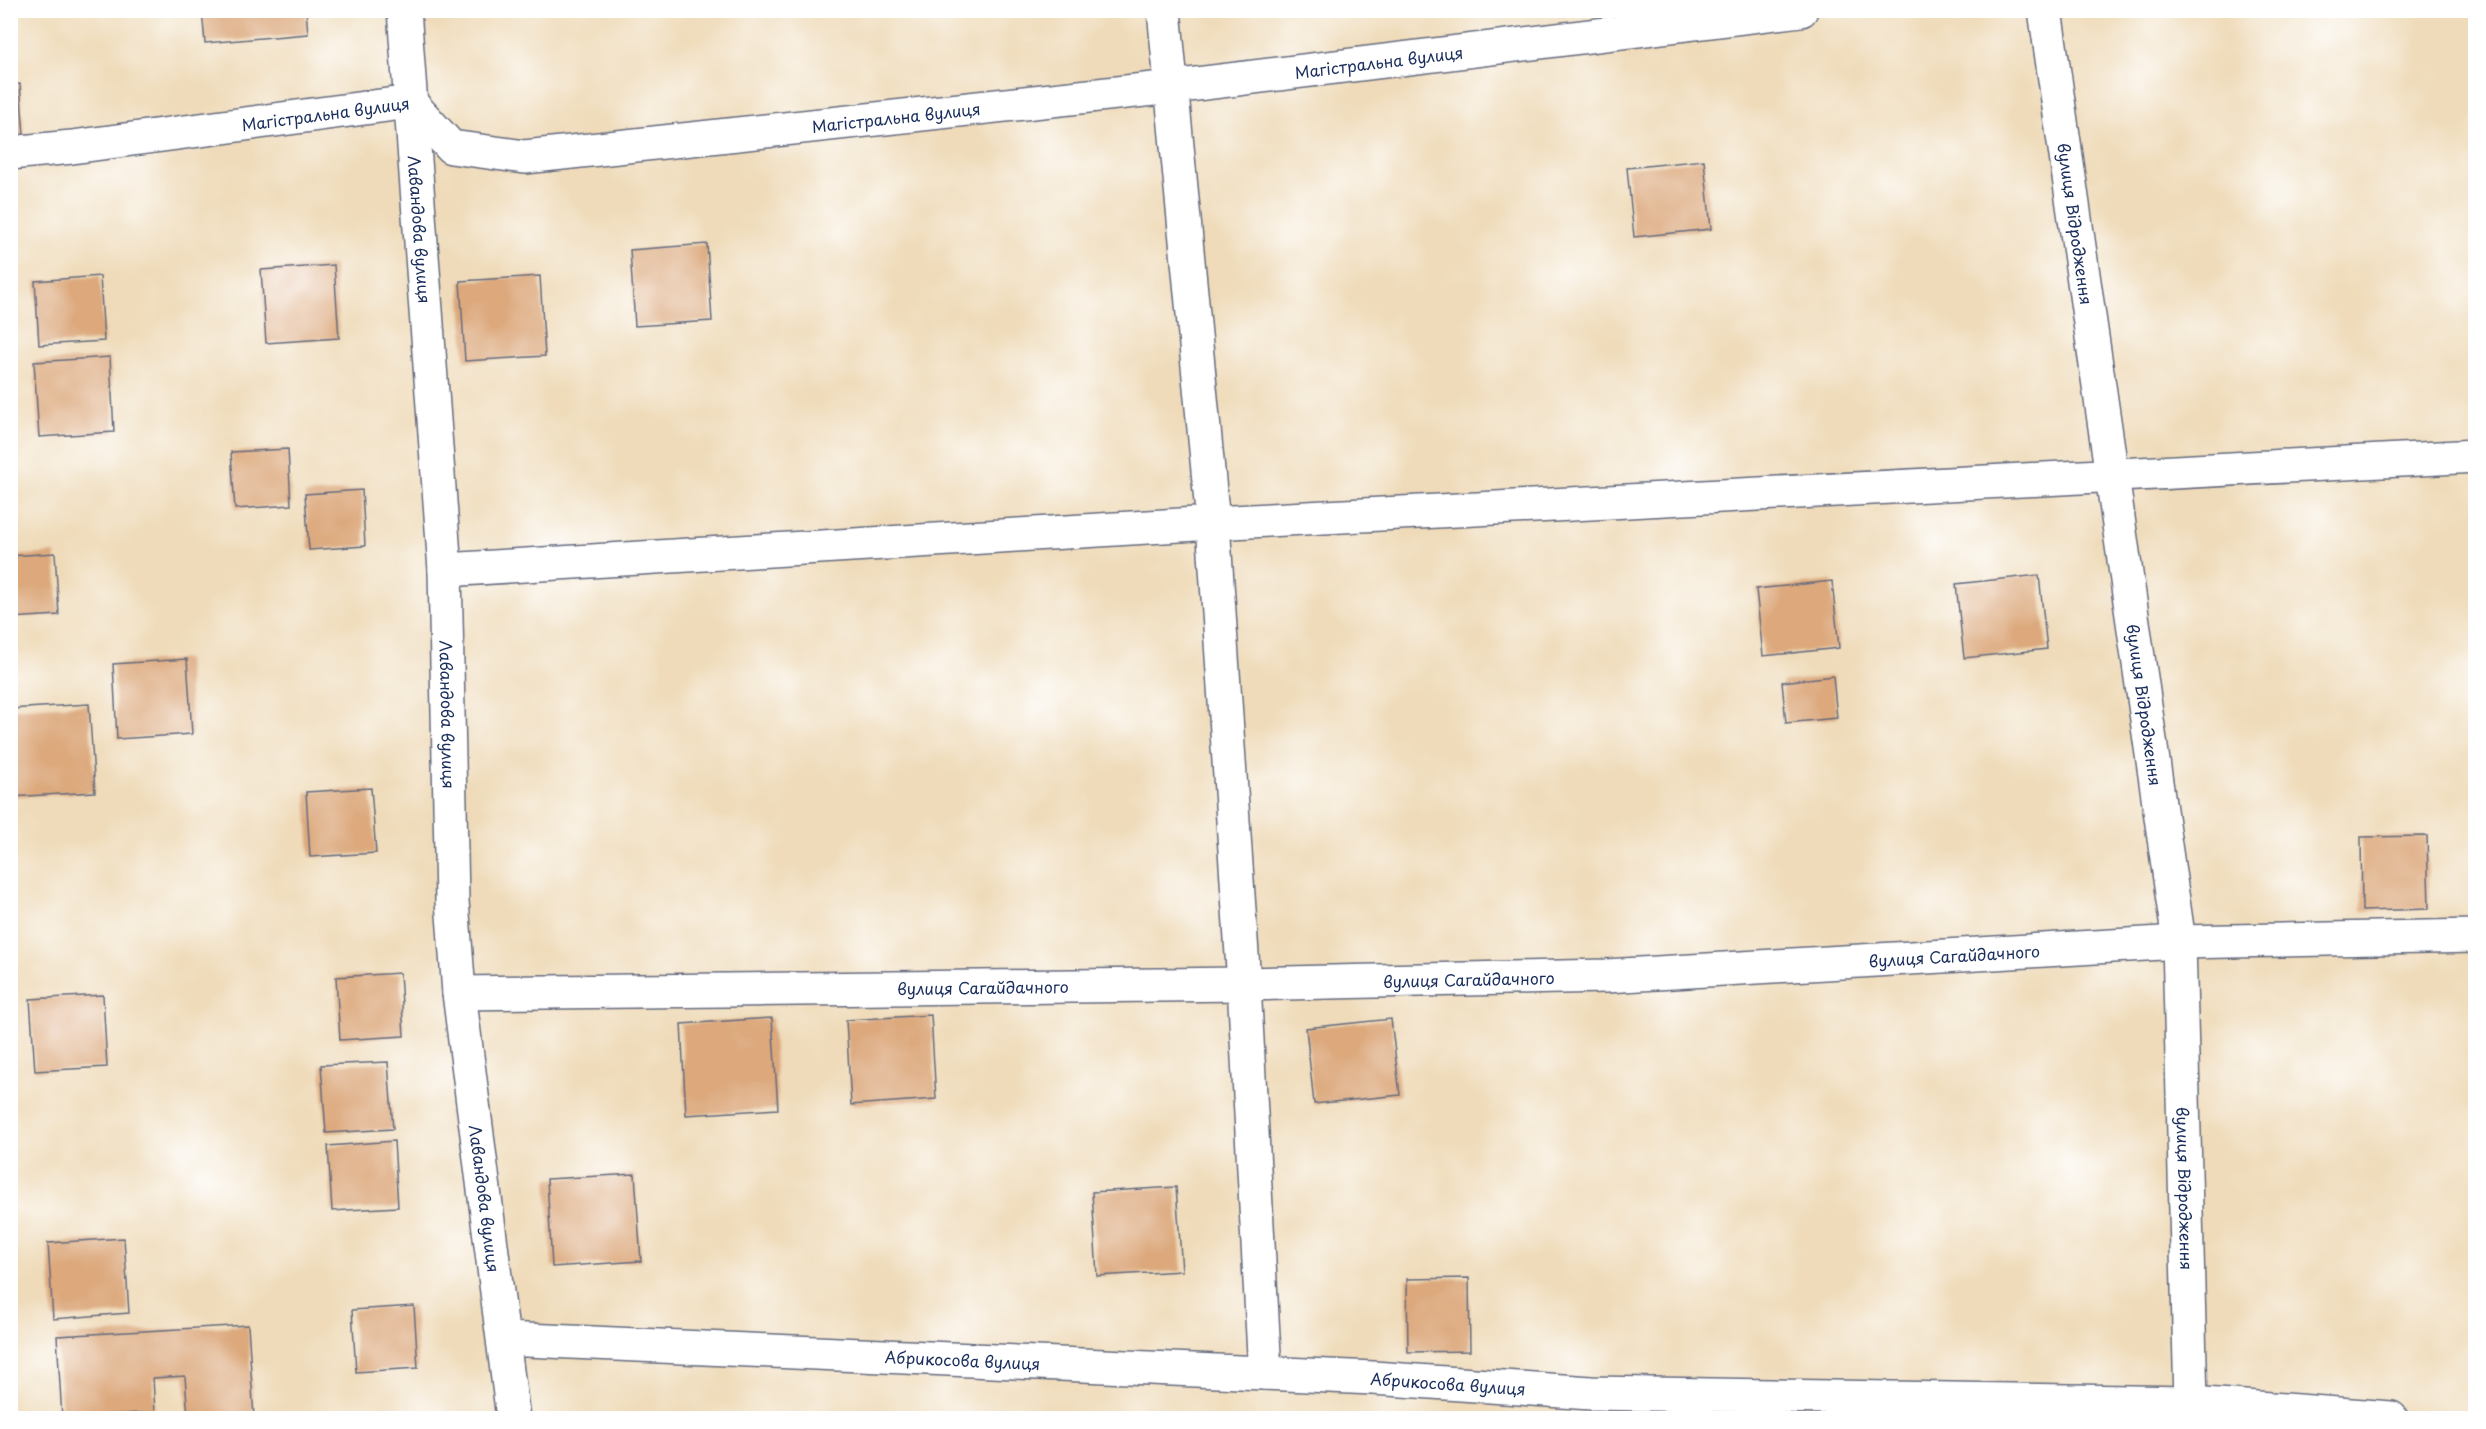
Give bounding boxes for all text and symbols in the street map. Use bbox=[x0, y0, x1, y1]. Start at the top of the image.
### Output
street label: Магістральна вулиця bbox=[1293, 39, 1464, 84]
street label: Магістральна вулиця bbox=[240, 90, 411, 136]
street label: Магістральна вулиця bbox=[810, 96, 982, 138]
street label: вулиця Відродження bbox=[2052, 141, 2099, 306]
street label: Лавандова вулиця bbox=[403, 155, 437, 304]
street label: вулиця Відродження bbox=[2121, 622, 2168, 787]
street label: Лавандова вулиця bbox=[434, 640, 462, 789]
street label: вулиця Сагайдачного bbox=[1868, 938, 2041, 972]
street label: вулиця Сагайдачного bbox=[1383, 965, 1555, 993]
street label: вулиця Сагайдачного bbox=[897, 974, 1069, 1000]
street label: вулиця Відродження bbox=[2171, 1106, 2200, 1270]
street label: Лавандова вулиця bbox=[464, 1123, 506, 1274]
street label: Абрикосова вулиця bbox=[884, 1344, 1041, 1375]
street label: Абрикосова вулиця bbox=[1370, 1366, 1526, 1400]

